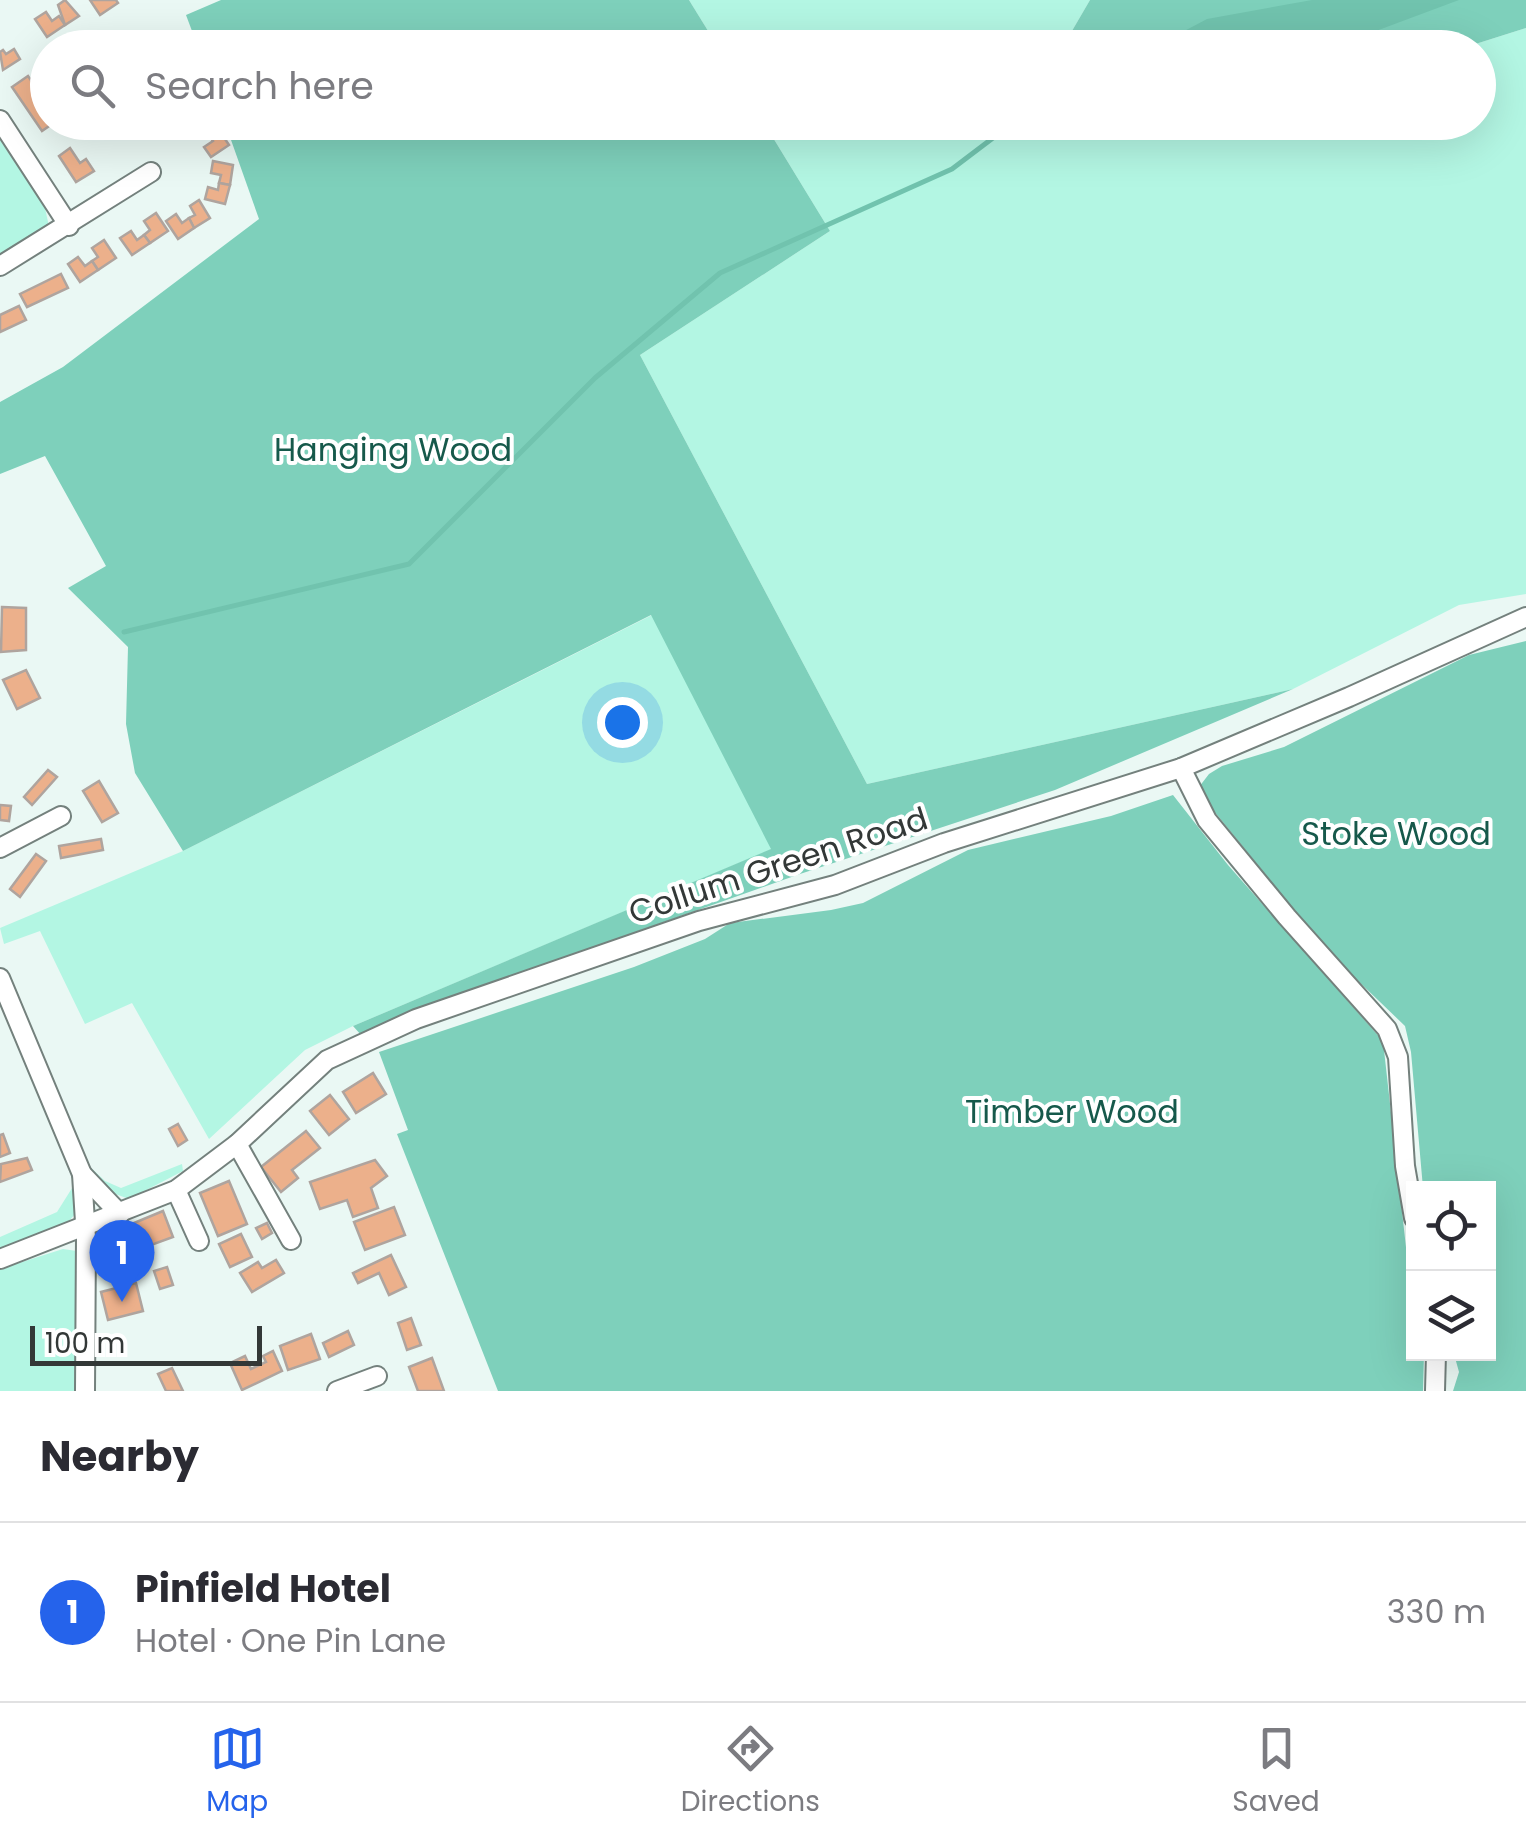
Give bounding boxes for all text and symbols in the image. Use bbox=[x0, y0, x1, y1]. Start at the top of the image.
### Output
search box bbox=[30, 30, 1496, 140]
icon: search bbox=[65, 58, 120, 113]
text: Search here bbox=[145, 59, 374, 112]
park label: Hanging Wood bbox=[274, 427, 512, 472]
your location bbox=[597, 697, 648, 748]
street label: Collum Green Road bbox=[623, 795, 933, 935]
park label: Stoke Wood bbox=[1301, 811, 1491, 856]
park label: Timber Wood bbox=[965, 1089, 1179, 1134]
map controls bbox=[1406, 1181, 1496, 1361]
button: locate bbox=[1406, 1181, 1496, 1271]
pin: 1 bbox=[90, 1220, 154, 1302]
button: layers bbox=[1406, 1271, 1496, 1361]
scale bar bbox=[30, 1321, 262, 1366]
text: 100 m bbox=[45, 1324, 125, 1363]
text: Nearby bbox=[40, 1427, 199, 1486]
text: Pinfield Hotel bbox=[135, 1562, 391, 1615]
text: 1 bbox=[66, 1589, 79, 1634]
text: 330 m bbox=[1387, 1589, 1486, 1634]
text: Hotel · One Pin Lane bbox=[135, 1618, 446, 1663]
tab: Map bbox=[206, 1721, 268, 1823]
tab: Directions bbox=[681, 1721, 820, 1823]
tab: Saved bbox=[1232, 1721, 1320, 1823]

